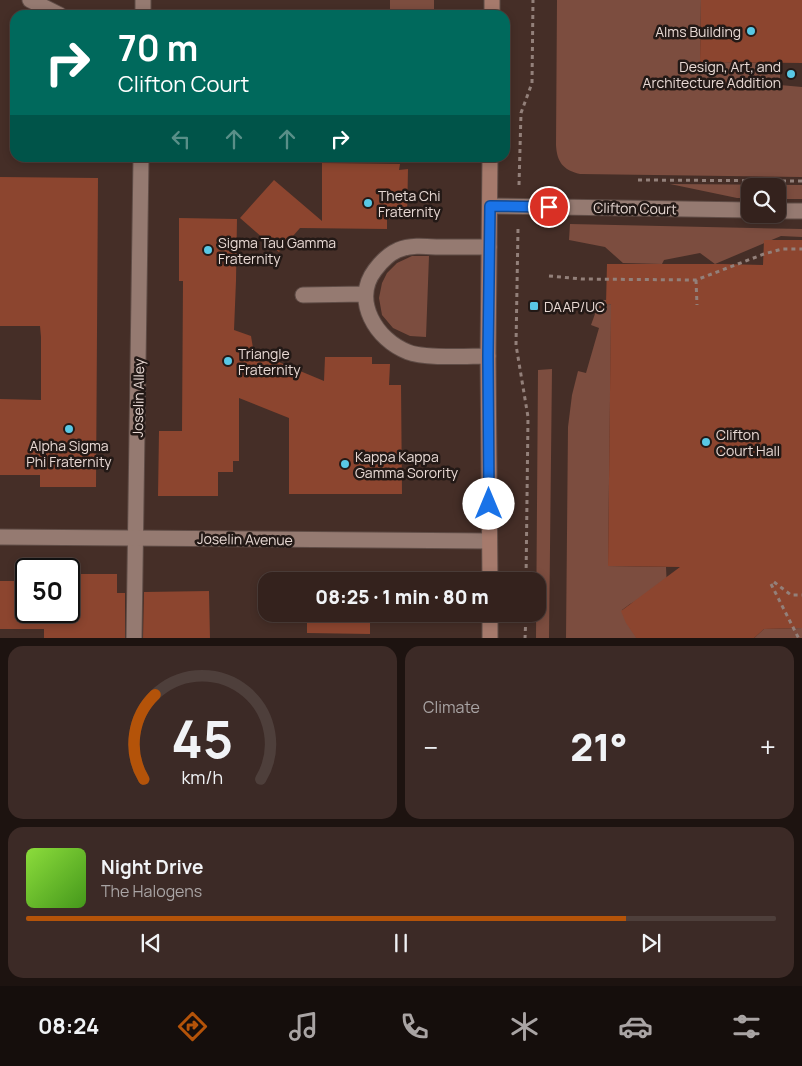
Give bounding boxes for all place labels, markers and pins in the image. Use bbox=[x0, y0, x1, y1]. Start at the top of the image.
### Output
place label: Alms Building bbox=[655, 22, 741, 41]
marker: Alms Building bbox=[745, 25, 757, 37]
place label: Design, Art, and Architecture Addition bbox=[643, 57, 781, 92]
marker: Design, Art, and Architecture Addition bbox=[785, 68, 797, 80]
place label: Theta Chi Fraternity bbox=[378, 186, 441, 221]
pin bbox=[528, 186, 570, 228]
marker: Theta Chi Fraternity bbox=[362, 197, 374, 209]
place label: Sigma Tau Gamma Fraternity bbox=[218, 233, 336, 268]
marker: Sigma Tau Gamma Fraternity bbox=[202, 244, 214, 256]
place label: DAAP/UC bbox=[544, 297, 605, 316]
marker: DAAP/UC bbox=[528, 300, 540, 312]
place label: Triangle Fraternity bbox=[238, 344, 301, 379]
marker: Triangle Fraternity bbox=[222, 355, 234, 367]
marker: Alpha Sigma Phi Fraternity bbox=[63, 423, 75, 435]
place label: Clifton Court Hall bbox=[716, 425, 780, 460]
place label: Alpha Sigma Phi Fraternity bbox=[26, 436, 112, 471]
marker: Clifton Court Hall bbox=[700, 436, 712, 448]
place label: Kappa Kappa Gamma Sorority bbox=[355, 447, 459, 482]
marker: Kappa Kappa Gamma Sorority bbox=[339, 458, 351, 470]

